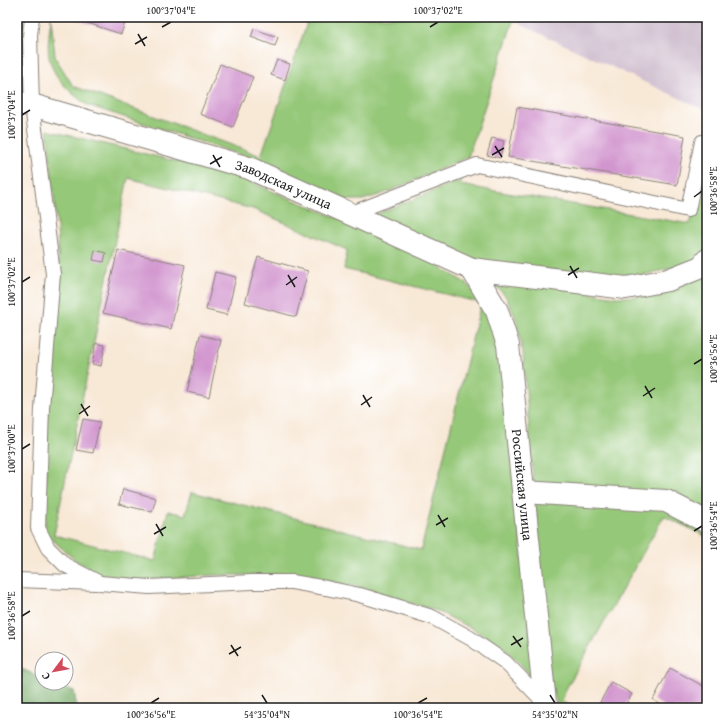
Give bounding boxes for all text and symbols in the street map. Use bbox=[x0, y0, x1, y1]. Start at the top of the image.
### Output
text: 100°37'04"E bbox=[146, 3, 196, 18]
text: 100°37'02"E bbox=[413, 3, 463, 18]
text: 100°37'04"E bbox=[4, 90, 19, 140]
street label: Заводская улица bbox=[233, 154, 335, 214]
text: 100°36'58"E bbox=[706, 166, 721, 216]
text: 100°37'02"E bbox=[4, 257, 19, 307]
text: 100°36'56"E bbox=[706, 334, 721, 384]
text: 100°37'00"E bbox=[4, 424, 19, 474]
street label: Российская улица bbox=[507, 428, 538, 542]
text: 100°36'54"E bbox=[706, 501, 721, 551]
text: 100°36'58"E bbox=[4, 591, 19, 641]
north arrow bbox=[34, 651, 74, 691]
text: С bbox=[37, 669, 54, 683]
text: 100°36'56"E bbox=[126, 707, 176, 722]
text: 54°35'04"N bbox=[244, 707, 290, 722]
text: 100°36'54"E bbox=[393, 707, 443, 722]
text: 54°35'02"N bbox=[532, 707, 578, 722]

